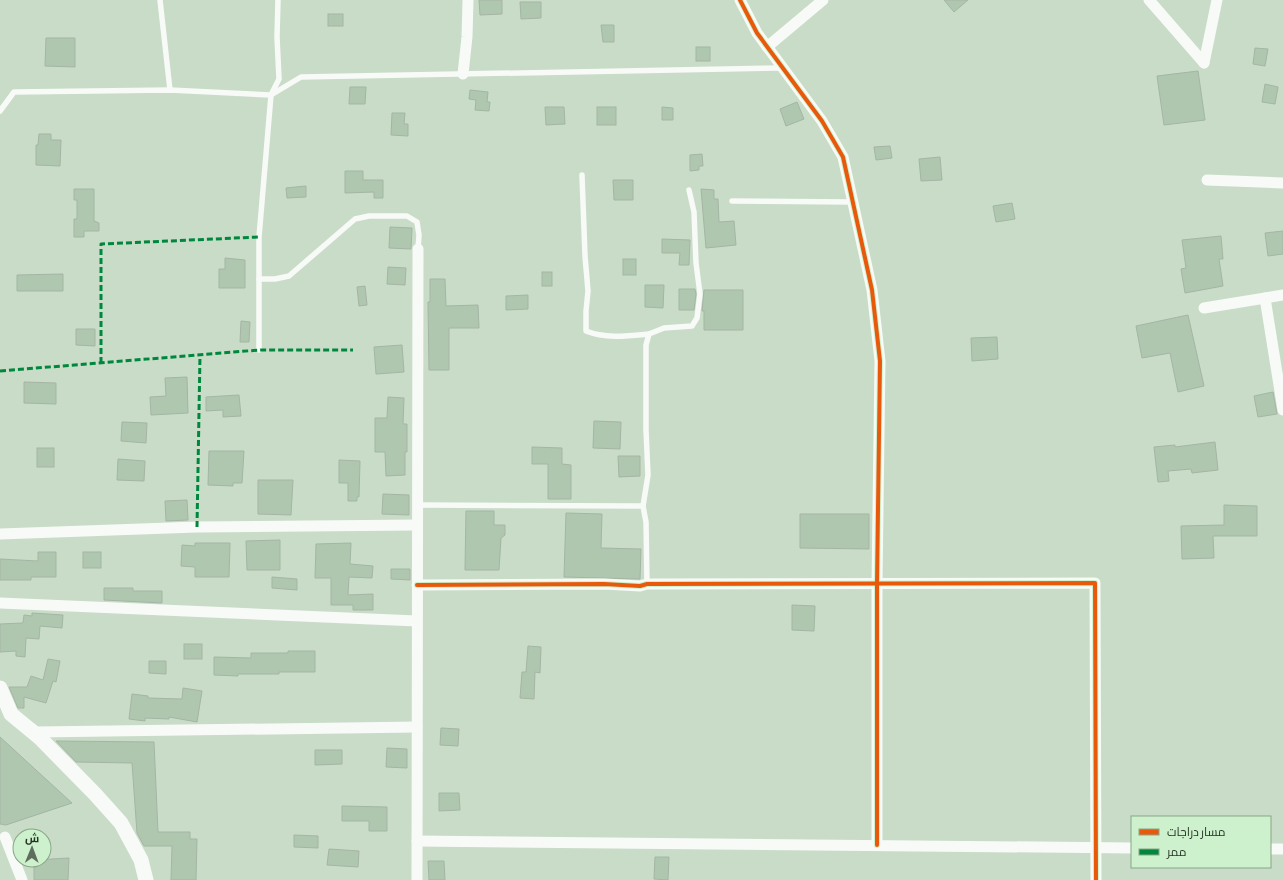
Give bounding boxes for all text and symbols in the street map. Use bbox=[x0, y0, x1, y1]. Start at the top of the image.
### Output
legend bbox=[1131, 816, 1271, 868]
text: مسار دراجات bbox=[1167, 826, 1226, 839]
north arrow bbox=[12, 828, 52, 868]
text: ش bbox=[25, 833, 39, 845]
text: ممر bbox=[1166, 846, 1186, 859]

